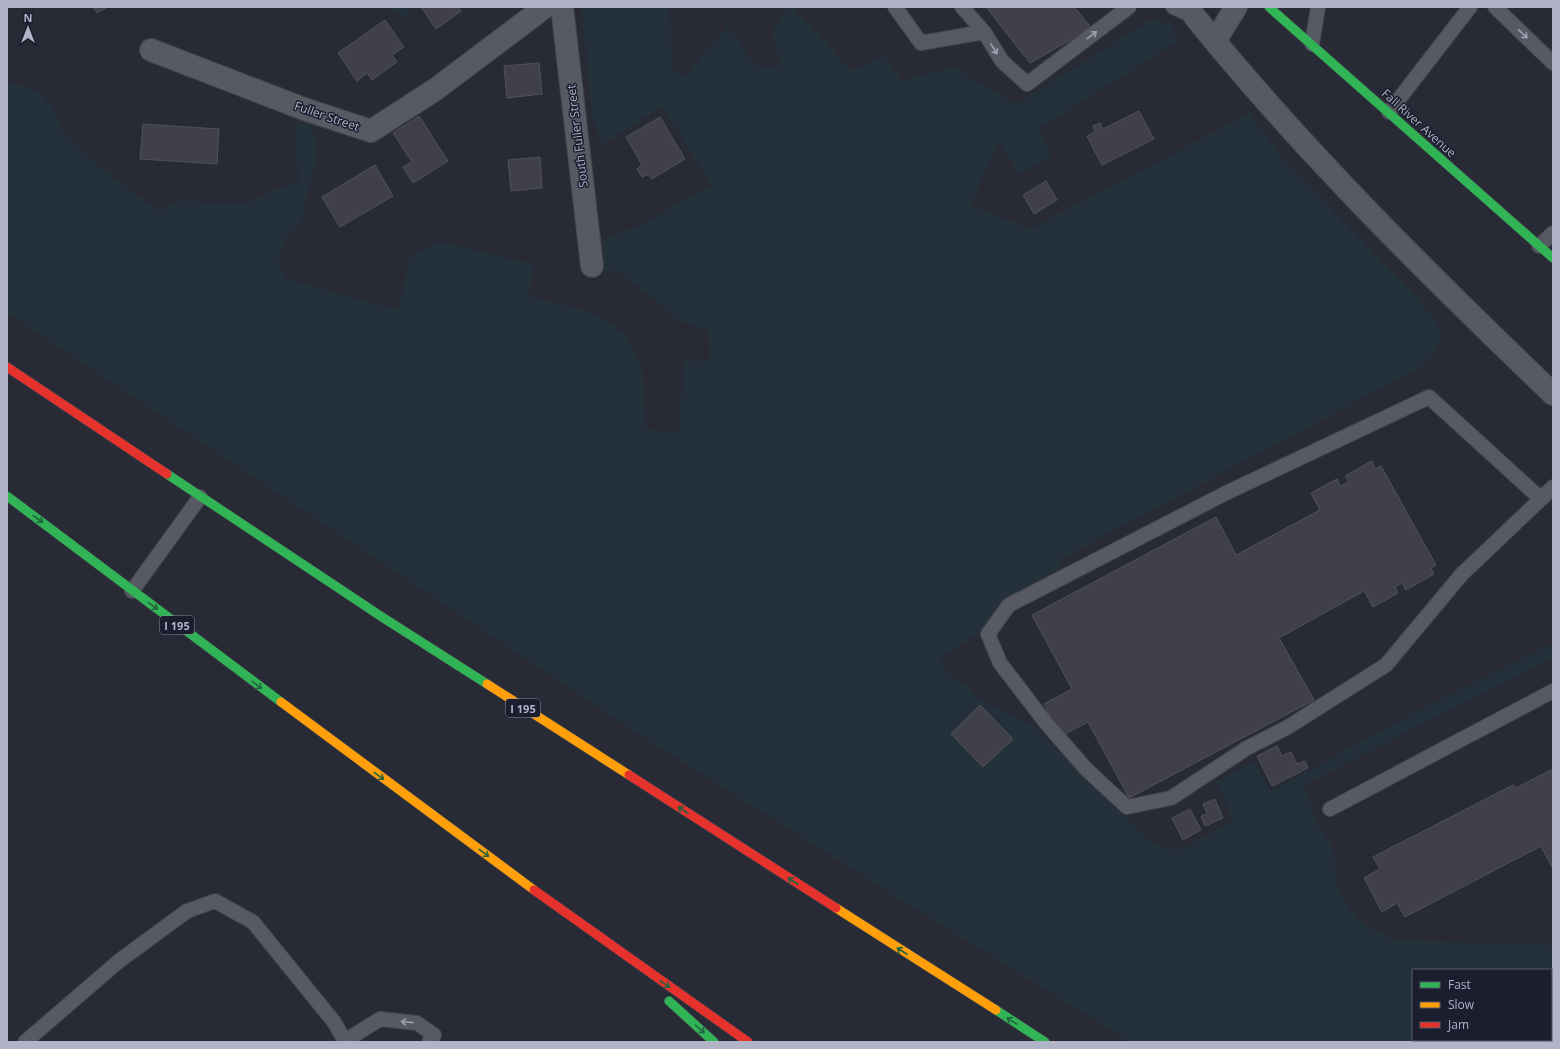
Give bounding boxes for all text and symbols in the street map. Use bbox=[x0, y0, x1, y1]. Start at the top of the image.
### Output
north arrow bbox=[8, 8, 48, 48]
text: N bbox=[24, 10, 32, 25]
one-way arrow bbox=[1518, 29, 1528, 39]
one-way arrow bbox=[1086, 31, 1097, 40]
one-way arrow bbox=[991, 43, 999, 55]
street label: South Fuller Street bbox=[562, 83, 592, 189]
street label: Fall River Avenue bbox=[1378, 85, 1460, 161]
street label: Fuller Street bbox=[292, 97, 362, 135]
one-way arrow bbox=[32, 515, 43, 524]
one-way arrow bbox=[147, 602, 158, 611]
road number: I 195 bbox=[160, 616, 194, 634]
one-way arrow bbox=[251, 680, 262, 689]
road number: I 195 bbox=[506, 699, 540, 717]
one-way arrow bbox=[373, 772, 384, 780]
one-way arrow bbox=[678, 806, 689, 815]
one-way arrow bbox=[478, 849, 489, 857]
one-way arrow bbox=[787, 876, 799, 884]
one-way arrow bbox=[897, 947, 908, 955]
legend bbox=[1412, 969, 1552, 1041]
text: Fast bbox=[1448, 976, 1471, 993]
one-way arrow bbox=[659, 980, 670, 988]
text: Slow bbox=[1448, 996, 1475, 1013]
text: Jam bbox=[1447, 1016, 1469, 1033]
one-way arrow bbox=[1007, 1017, 1018, 1025]
one-way arrow bbox=[401, 1018, 414, 1025]
one-way arrow bbox=[695, 1025, 705, 1034]

